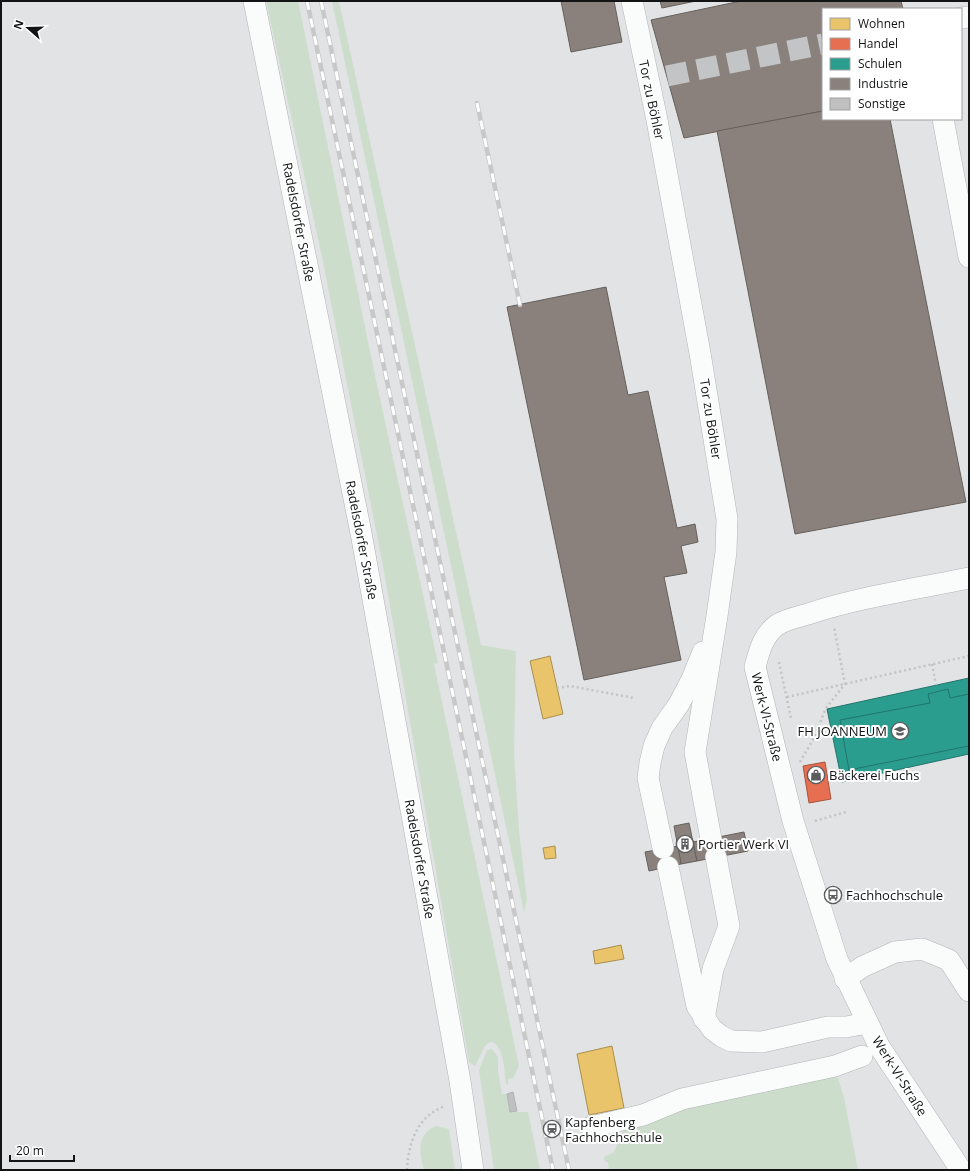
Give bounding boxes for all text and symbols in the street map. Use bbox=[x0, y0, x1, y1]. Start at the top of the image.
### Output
north arrow bbox=[8, 8, 48, 48]
legend bbox=[822, 8, 962, 120]
text: Wohnen bbox=[858, 15, 905, 32]
text: N bbox=[10, 18, 27, 31]
text: Handel bbox=[858, 35, 898, 52]
text: Schulen bbox=[858, 55, 902, 72]
street label: Tor zu Böhler bbox=[635, 58, 669, 142]
text: Industrie bbox=[858, 75, 908, 92]
text: Sonstige bbox=[858, 95, 906, 112]
street label: Radelsdorfer Straße bbox=[279, 161, 319, 283]
street label: Tor zu Böhler bbox=[696, 377, 726, 461]
street label: Radelsdorfer Straße bbox=[342, 479, 382, 601]
street label: Werk-VI-Straße bbox=[747, 671, 787, 763]
school or university icon: FH JOANNEUM bbox=[890, 721, 910, 741]
place label: FH JOANNEUM bbox=[798, 722, 887, 740]
shop icon: Bäckerei Fuchs bbox=[806, 765, 826, 785]
place label: Bäckerei Fuchs bbox=[829, 766, 919, 784]
street label: Radelsdorfer Straße bbox=[401, 798, 439, 920]
building icon: Portier Werk VI bbox=[675, 834, 695, 854]
place label: Portier Werk VI bbox=[698, 835, 789, 853]
bus stop icon: Fachhochschule bbox=[823, 885, 843, 905]
place label: Fachhochschule bbox=[846, 886, 943, 904]
street label: Werk-VI-Straße bbox=[868, 1033, 932, 1119]
place label: Kapfenberg Fachhochschule bbox=[565, 1113, 662, 1146]
station icon: Kapfenberg Fachhochschule bbox=[542, 1119, 562, 1139]
scale bar bbox=[10, 1137, 74, 1163]
text: 20 m bbox=[16, 1142, 44, 1159]

